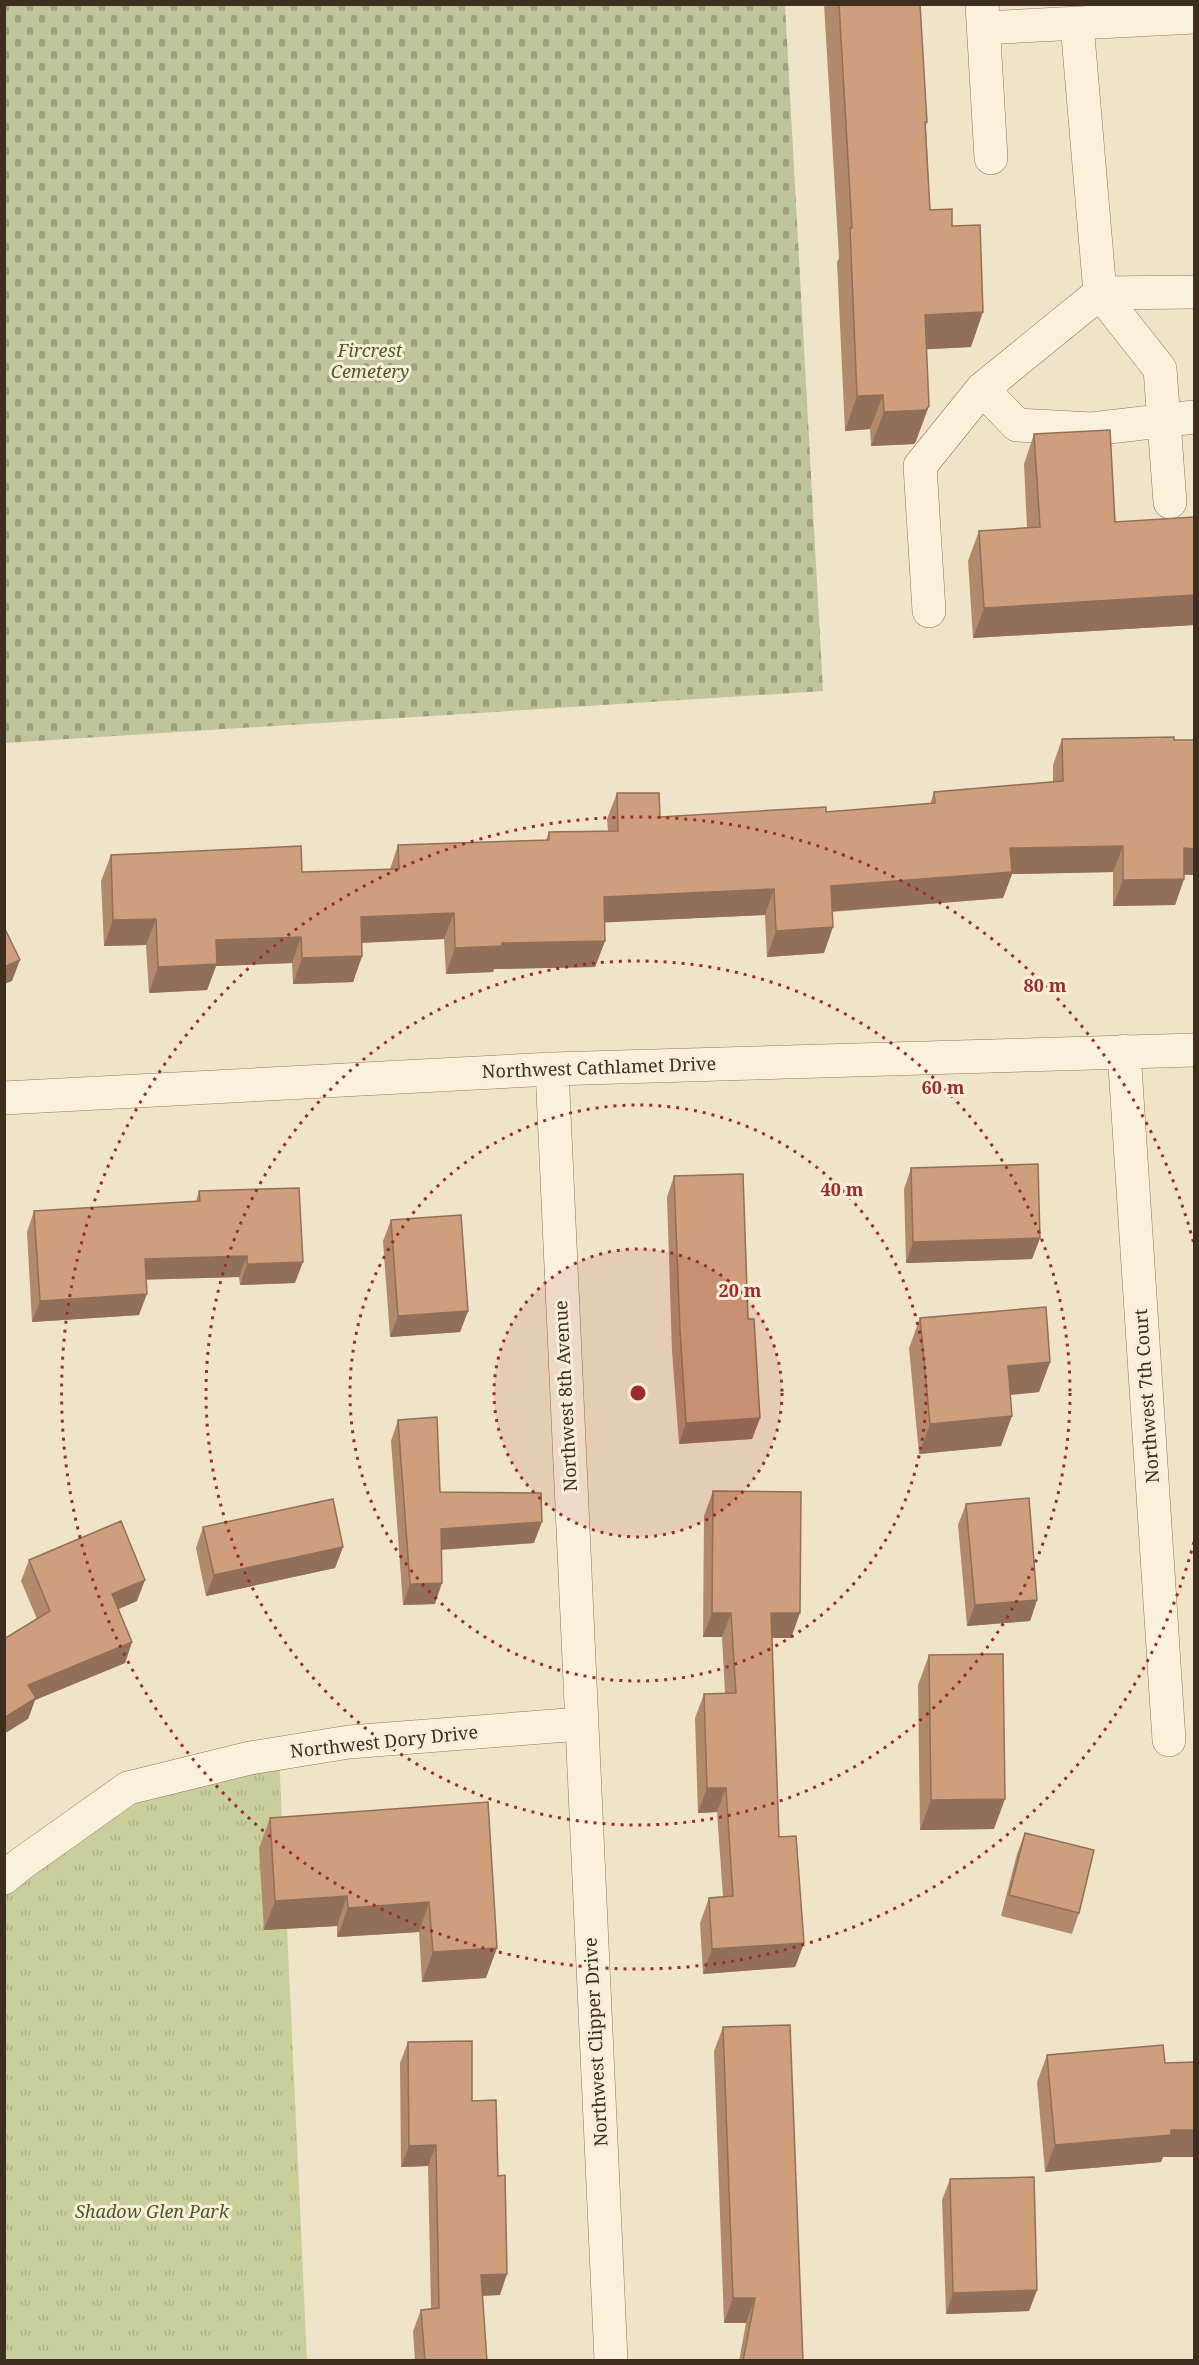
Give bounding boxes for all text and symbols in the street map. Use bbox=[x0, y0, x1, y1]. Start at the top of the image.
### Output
park label: Fircrest Cemetery bbox=[331, 338, 409, 383]
text: 80 m bbox=[1024, 973, 1067, 997]
street label: Northwest Cathlamet Drive bbox=[481, 1051, 716, 1083]
text: 60 m bbox=[922, 1075, 965, 1099]
text: 40 m bbox=[821, 1177, 864, 1201]
text: 20 m bbox=[719, 1278, 762, 1302]
street label: Northwest 8th Avenue bbox=[548, 1300, 582, 1492]
street label: Northwest 7th Court bbox=[1128, 1308, 1164, 1484]
centre of rings bbox=[628, 1383, 648, 1403]
street label: Northwest Dory Drive bbox=[289, 1719, 479, 1763]
street label: Northwest Clipper Drive bbox=[578, 1937, 612, 2147]
park label: Shadow Glen Park bbox=[75, 2199, 230, 2223]

